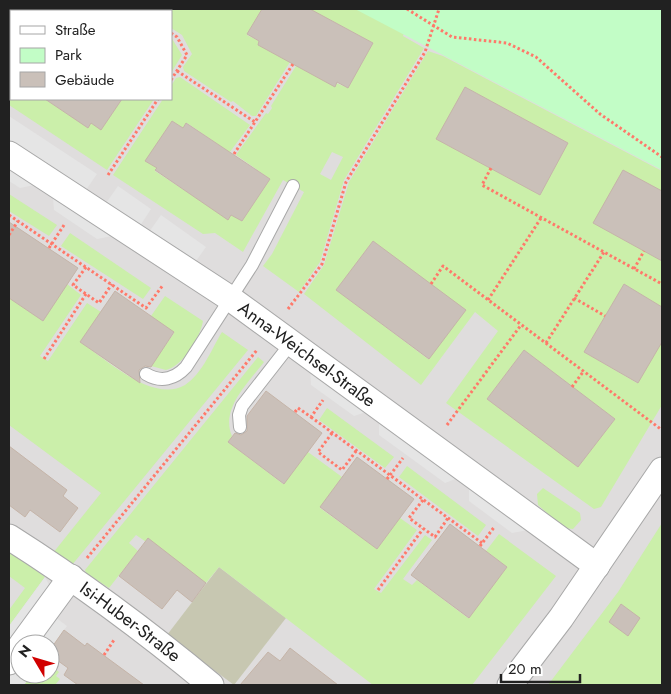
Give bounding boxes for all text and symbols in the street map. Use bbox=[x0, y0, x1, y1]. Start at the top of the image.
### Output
legend bbox=[10, 10, 172, 100]
text: Straße bbox=[55, 19, 96, 41]
text: Park bbox=[55, 44, 82, 66]
text: Gebäude bbox=[55, 69, 115, 91]
street label: Anna-Weichsel-Straße bbox=[233, 295, 381, 413]
street label: Isi-Huber-Straße bbox=[74, 575, 186, 668]
north arrow bbox=[10, 634, 60, 684]
text: N bbox=[13, 640, 36, 662]
scale bar bbox=[501, 652, 580, 684]
text: 20 m bbox=[508, 658, 542, 680]

